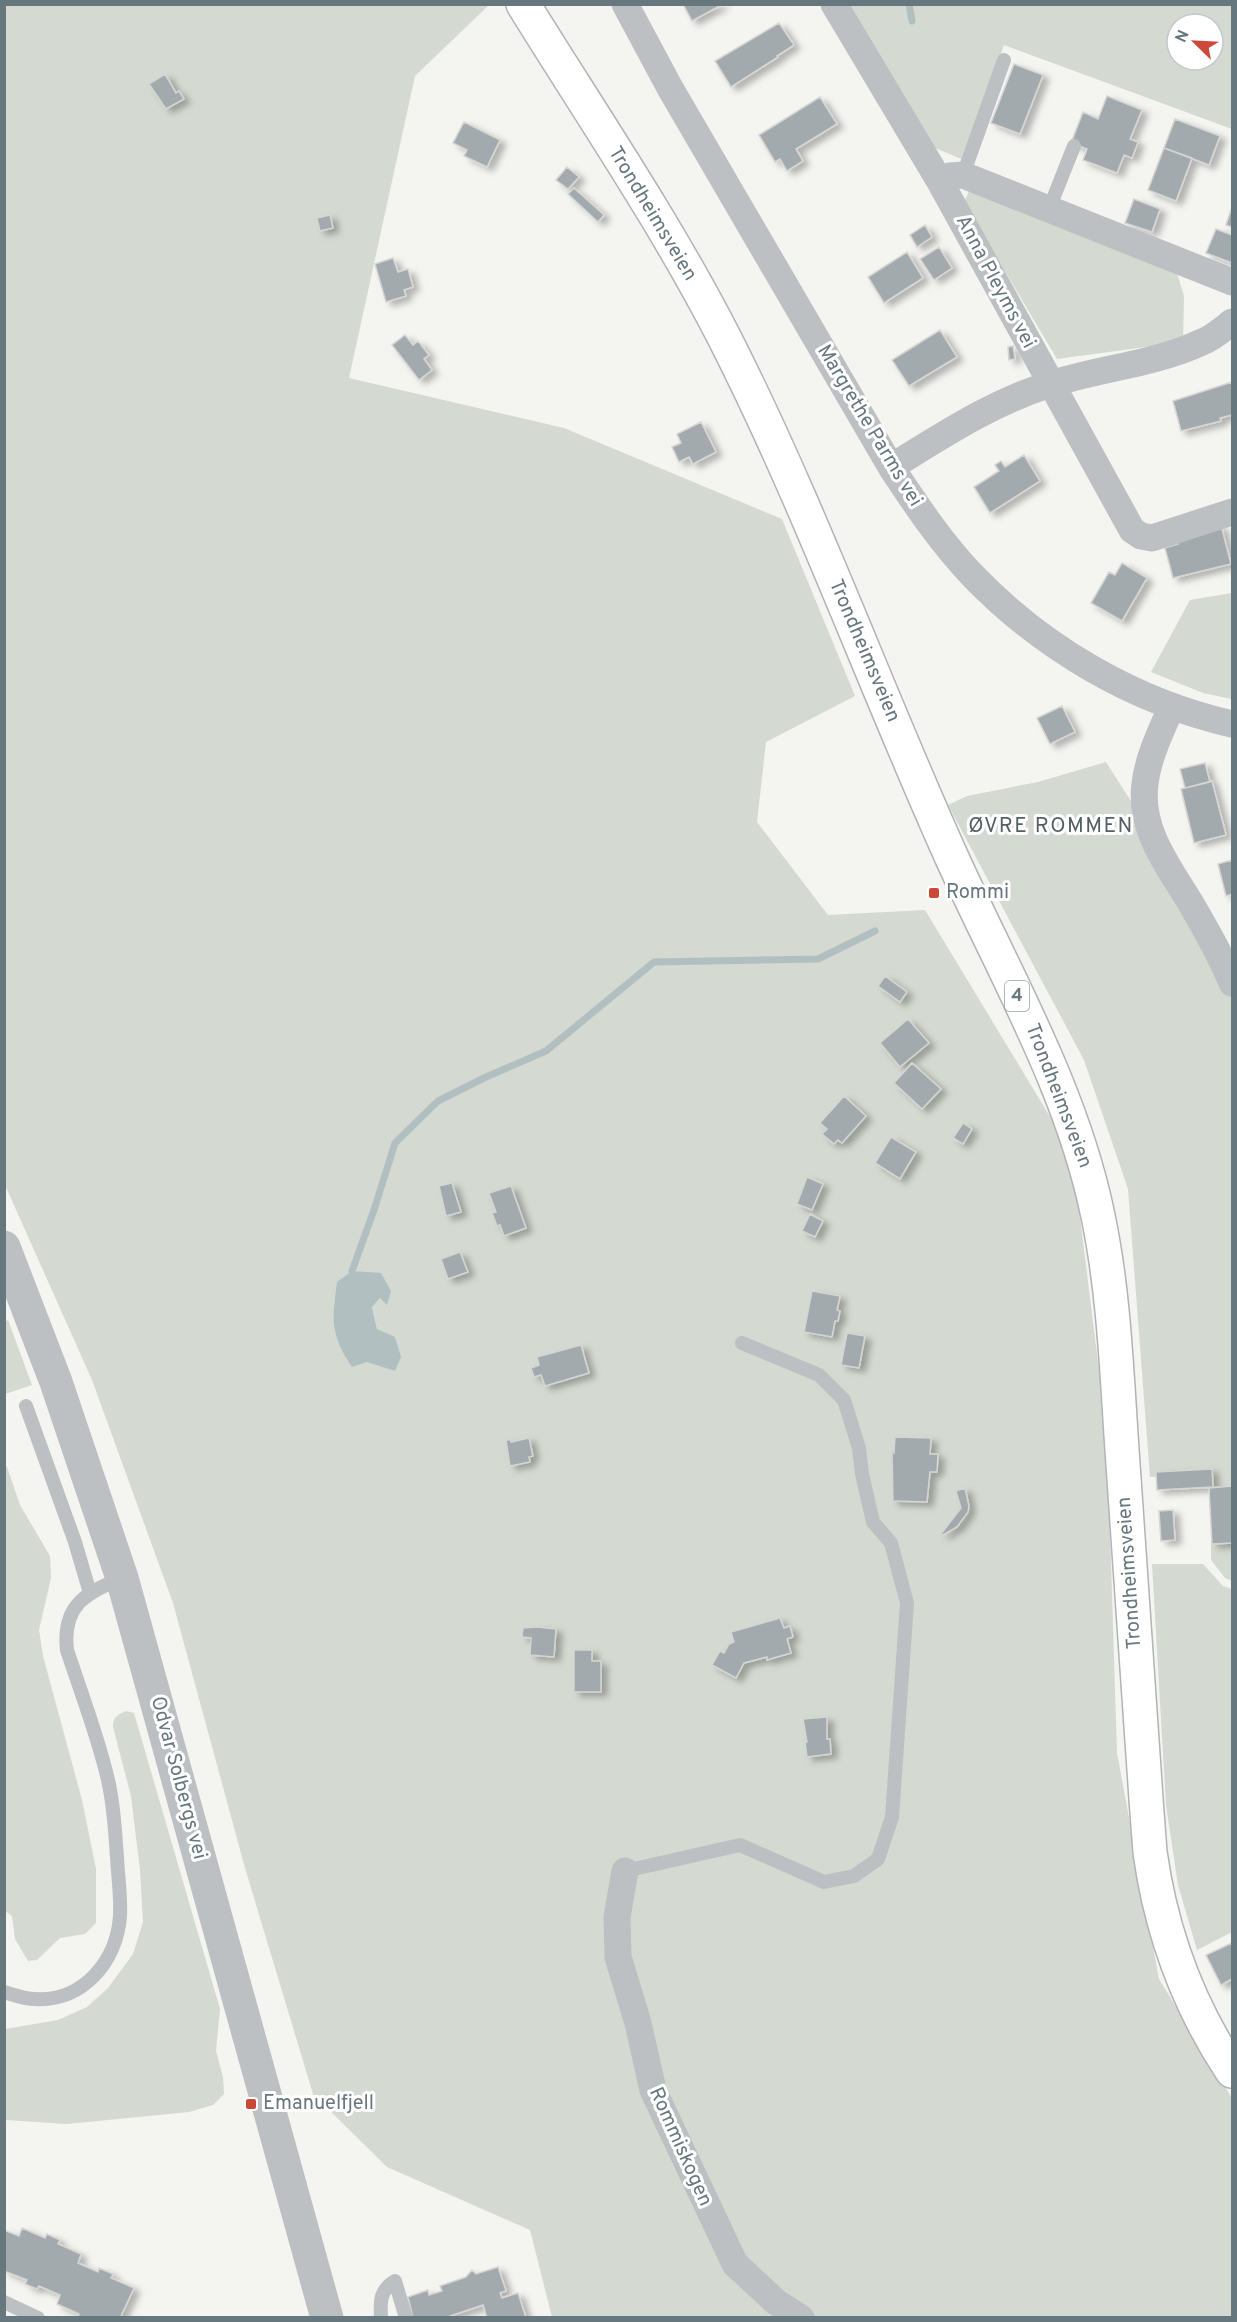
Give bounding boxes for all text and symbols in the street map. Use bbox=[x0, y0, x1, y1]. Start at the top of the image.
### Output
north arrow bbox=[1165, 12, 1225, 72]
text: N bbox=[1172, 27, 1195, 46]
street label: Trondheimsveien bbox=[602, 142, 702, 286]
street label: Anna Pleyms vei bbox=[949, 211, 1041, 353]
street label: Margrethe Parms vei bbox=[810, 340, 928, 512]
street label: Trondheimsveien bbox=[822, 576, 906, 726]
district label: ØVRE ROMMEN bbox=[968, 813, 1134, 840]
place label: Rommi bbox=[946, 880, 1009, 906]
marker: Rommi bbox=[927, 886, 941, 900]
road number: 4 bbox=[1005, 981, 1029, 1011]
street label: Trondheimsveien bbox=[1019, 1020, 1097, 1172]
street label: Trondheimsveien bbox=[1112, 1496, 1148, 1650]
street label: Odvar Solbergs vei bbox=[144, 1694, 212, 1862]
street label: Rommiskogen bbox=[642, 2084, 718, 2210]
place label: Emanuelfjell bbox=[263, 2091, 374, 2117]
marker: Emanuelfjell bbox=[244, 2097, 258, 2111]

